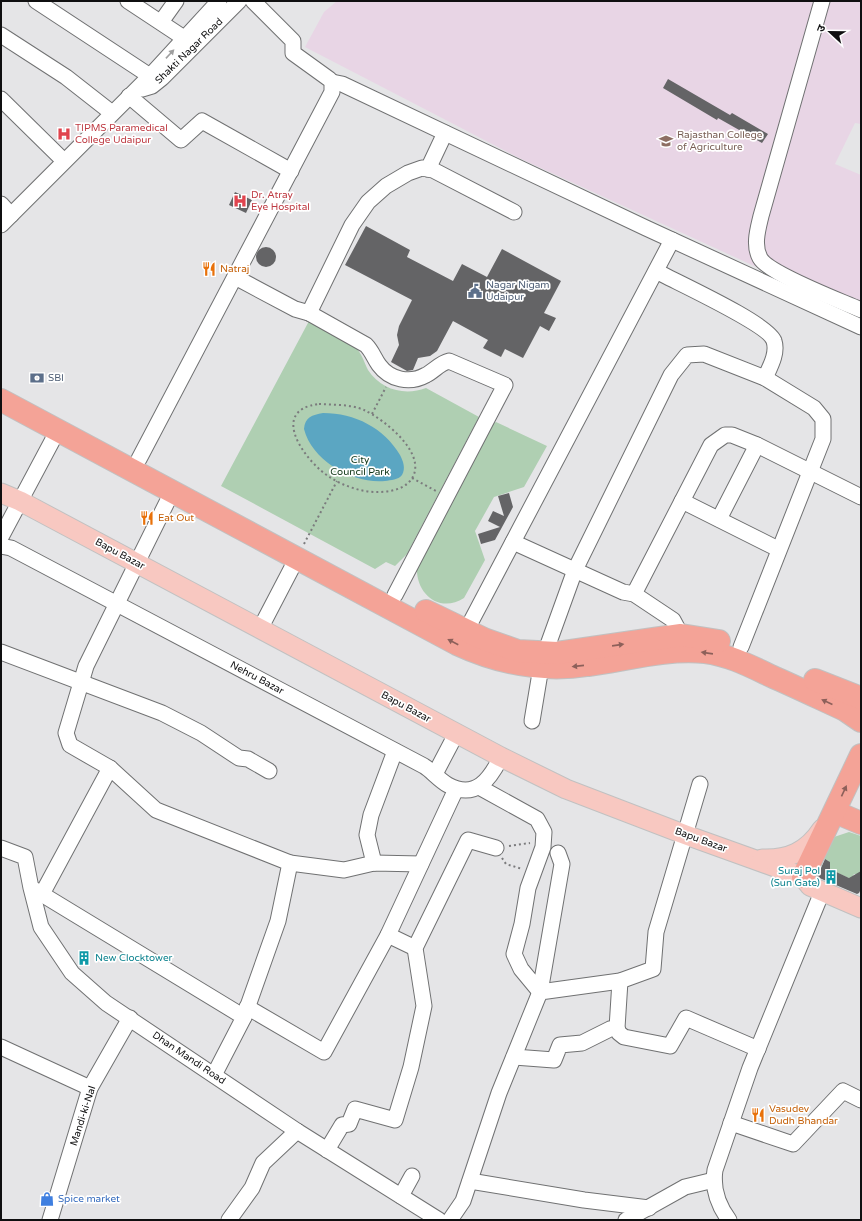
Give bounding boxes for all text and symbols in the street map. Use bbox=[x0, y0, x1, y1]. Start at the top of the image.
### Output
north arrow bbox=[810, 12, 850, 52]
street label: Shakti Nagar Road bbox=[153, 16, 225, 86]
text: उ bbox=[814, 23, 829, 34]
one-way arrow bbox=[165, 49, 175, 59]
place label: TIPMS Paramedical College Udaipur bbox=[75, 122, 168, 146]
hospital icon: TIPMS Paramedical College Udaipur bbox=[56, 126, 72, 142]
place label: Rajasthan College of Agriculture bbox=[677, 129, 763, 153]
school or university icon: Rajasthan College of Agriculture bbox=[658, 133, 674, 149]
place label: Dr. Atray Eye Hospital bbox=[251, 189, 310, 213]
hospital icon: Dr. Atray Eye Hospital bbox=[232, 193, 248, 209]
restaurant icon: Natraj bbox=[201, 261, 217, 277]
place label: Natraj bbox=[220, 263, 249, 275]
place label: Nagar Nigam Udaipur bbox=[486, 279, 550, 303]
public building icon: Nagar Nigam Udaipur bbox=[467, 283, 483, 299]
bank icon: SBI bbox=[29, 370, 45, 386]
place label: SBI bbox=[48, 372, 64, 384]
park label: City Council Park bbox=[330, 454, 390, 478]
restaurant icon: Eat Out bbox=[139, 510, 155, 526]
place label: Eat Out bbox=[158, 512, 194, 524]
street label: Bapu Bazar bbox=[93, 536, 147, 572]
one-way arrow bbox=[447, 639, 458, 645]
one-way arrow bbox=[612, 642, 624, 648]
one-way arrow bbox=[701, 650, 713, 656]
street label: Nehru Bazar bbox=[228, 659, 286, 697]
one-way arrow bbox=[572, 663, 584, 670]
street label: Bapu Bazar bbox=[379, 689, 433, 725]
one-way arrow bbox=[822, 699, 833, 705]
one-way arrow bbox=[841, 786, 847, 797]
street label: Bapu Bazar bbox=[673, 825, 729, 855]
place label: Suraj Pol (Sun Gate) bbox=[771, 865, 820, 889]
building icon: Suraj Pol (Sun Gate) bbox=[823, 869, 839, 885]
building icon: New Clocktower bbox=[76, 950, 92, 966]
place label: New Clocktower bbox=[95, 952, 173, 964]
street label: Dhan Mandi Road bbox=[150, 1029, 228, 1087]
street label: Mandi-ki-Nal bbox=[68, 1084, 98, 1148]
place label: Vasudev Dudh Bhandar bbox=[769, 1103, 838, 1127]
restaurant icon: Vasudev Dudh Bhandar bbox=[750, 1107, 766, 1123]
shop icon: Spice market bbox=[39, 1191, 55, 1207]
place label: Spice market bbox=[58, 1193, 120, 1205]

